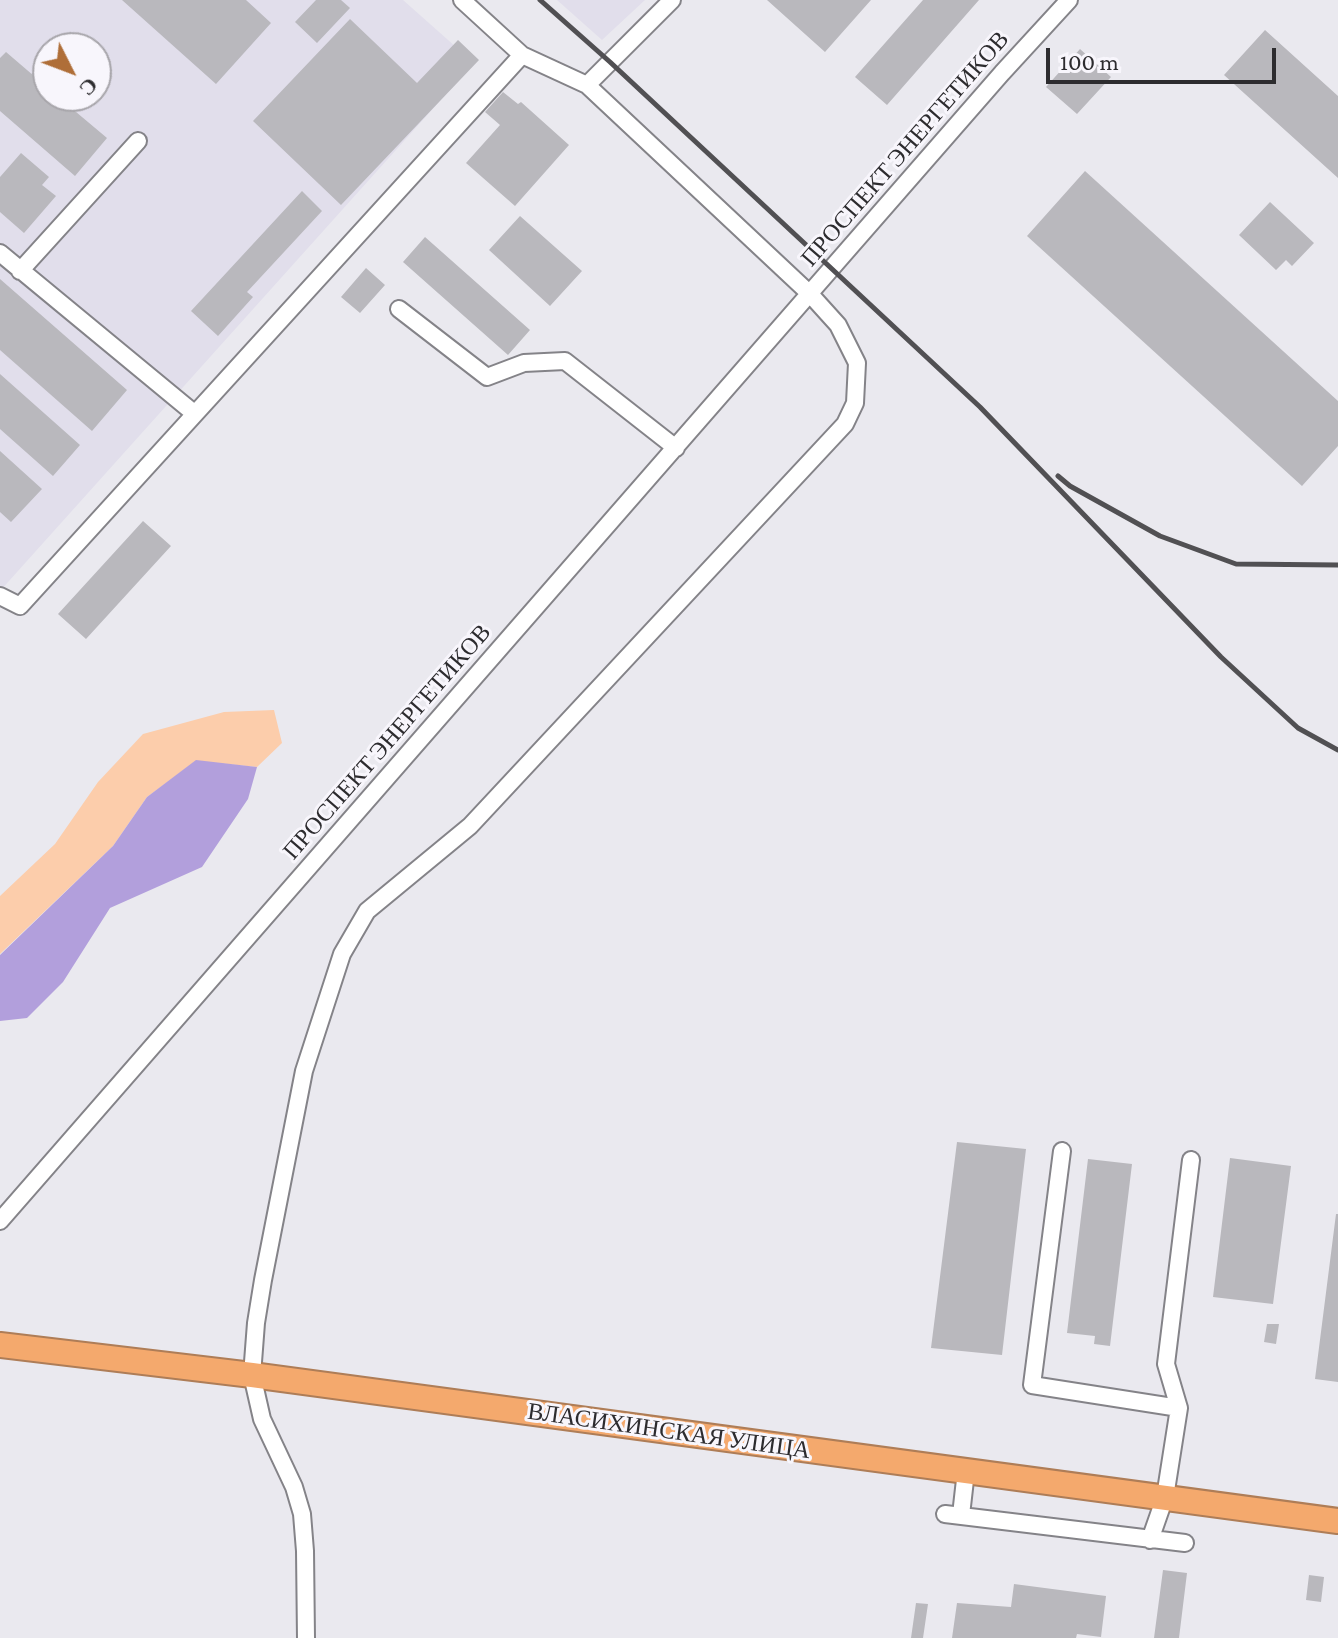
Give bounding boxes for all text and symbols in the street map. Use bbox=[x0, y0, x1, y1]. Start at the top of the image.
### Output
street label: ПРОСПЕКТ ЭНЕРГЕТИКОВ bbox=[795, 26, 1015, 272]
north arrow bbox=[32, 32, 112, 112]
scale bar bbox=[1050, 32, 1280, 82]
text: 100 m bbox=[1060, 48, 1119, 75]
text: С bbox=[74, 73, 103, 101]
street label: ПРОСПЕКТ ЭНЕРГЕТИКОВ bbox=[277, 619, 497, 865]
street label: ВЛАСИХИНСКАЯ УЛИЦА bbox=[526, 1397, 812, 1465]

